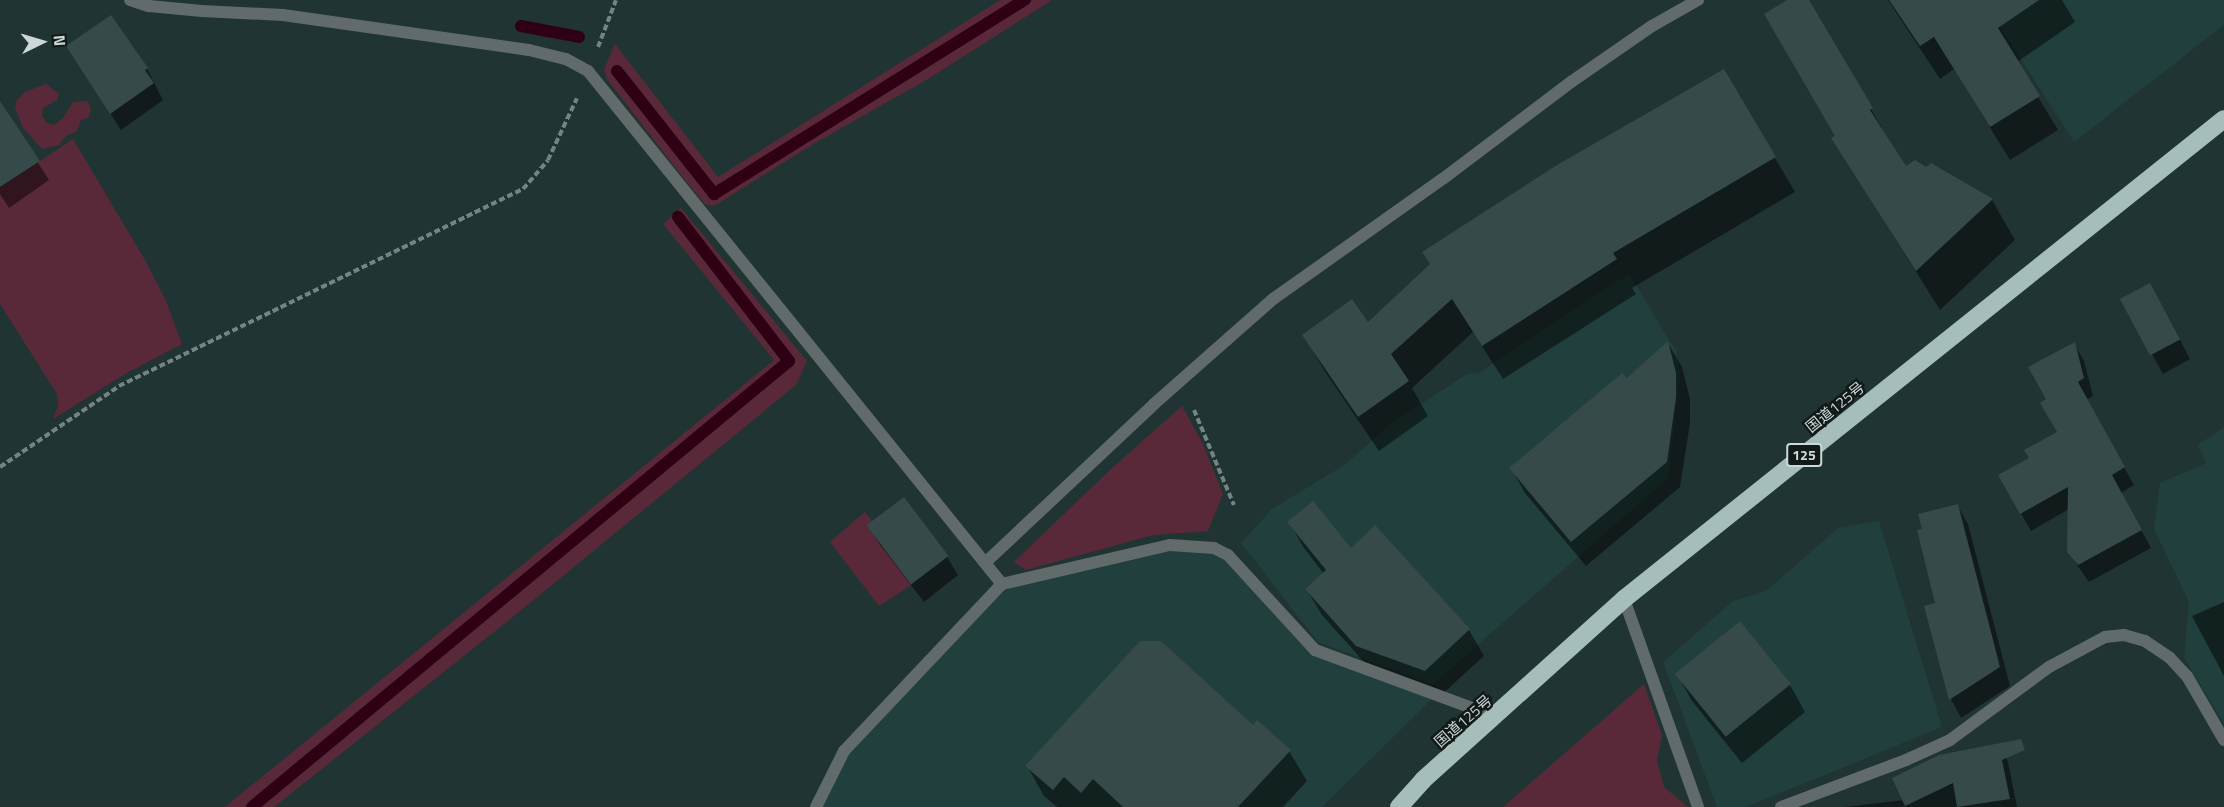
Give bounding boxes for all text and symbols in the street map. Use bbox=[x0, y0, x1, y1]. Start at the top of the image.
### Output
north arrow bbox=[12, 12, 72, 72]
text: N bbox=[47, 34, 72, 47]
street label: 国道125号 bbox=[1802, 378, 1868, 436]
road number: 125 bbox=[1786, 444, 1822, 466]
street label: 国道125号 bbox=[1431, 691, 1495, 751]

